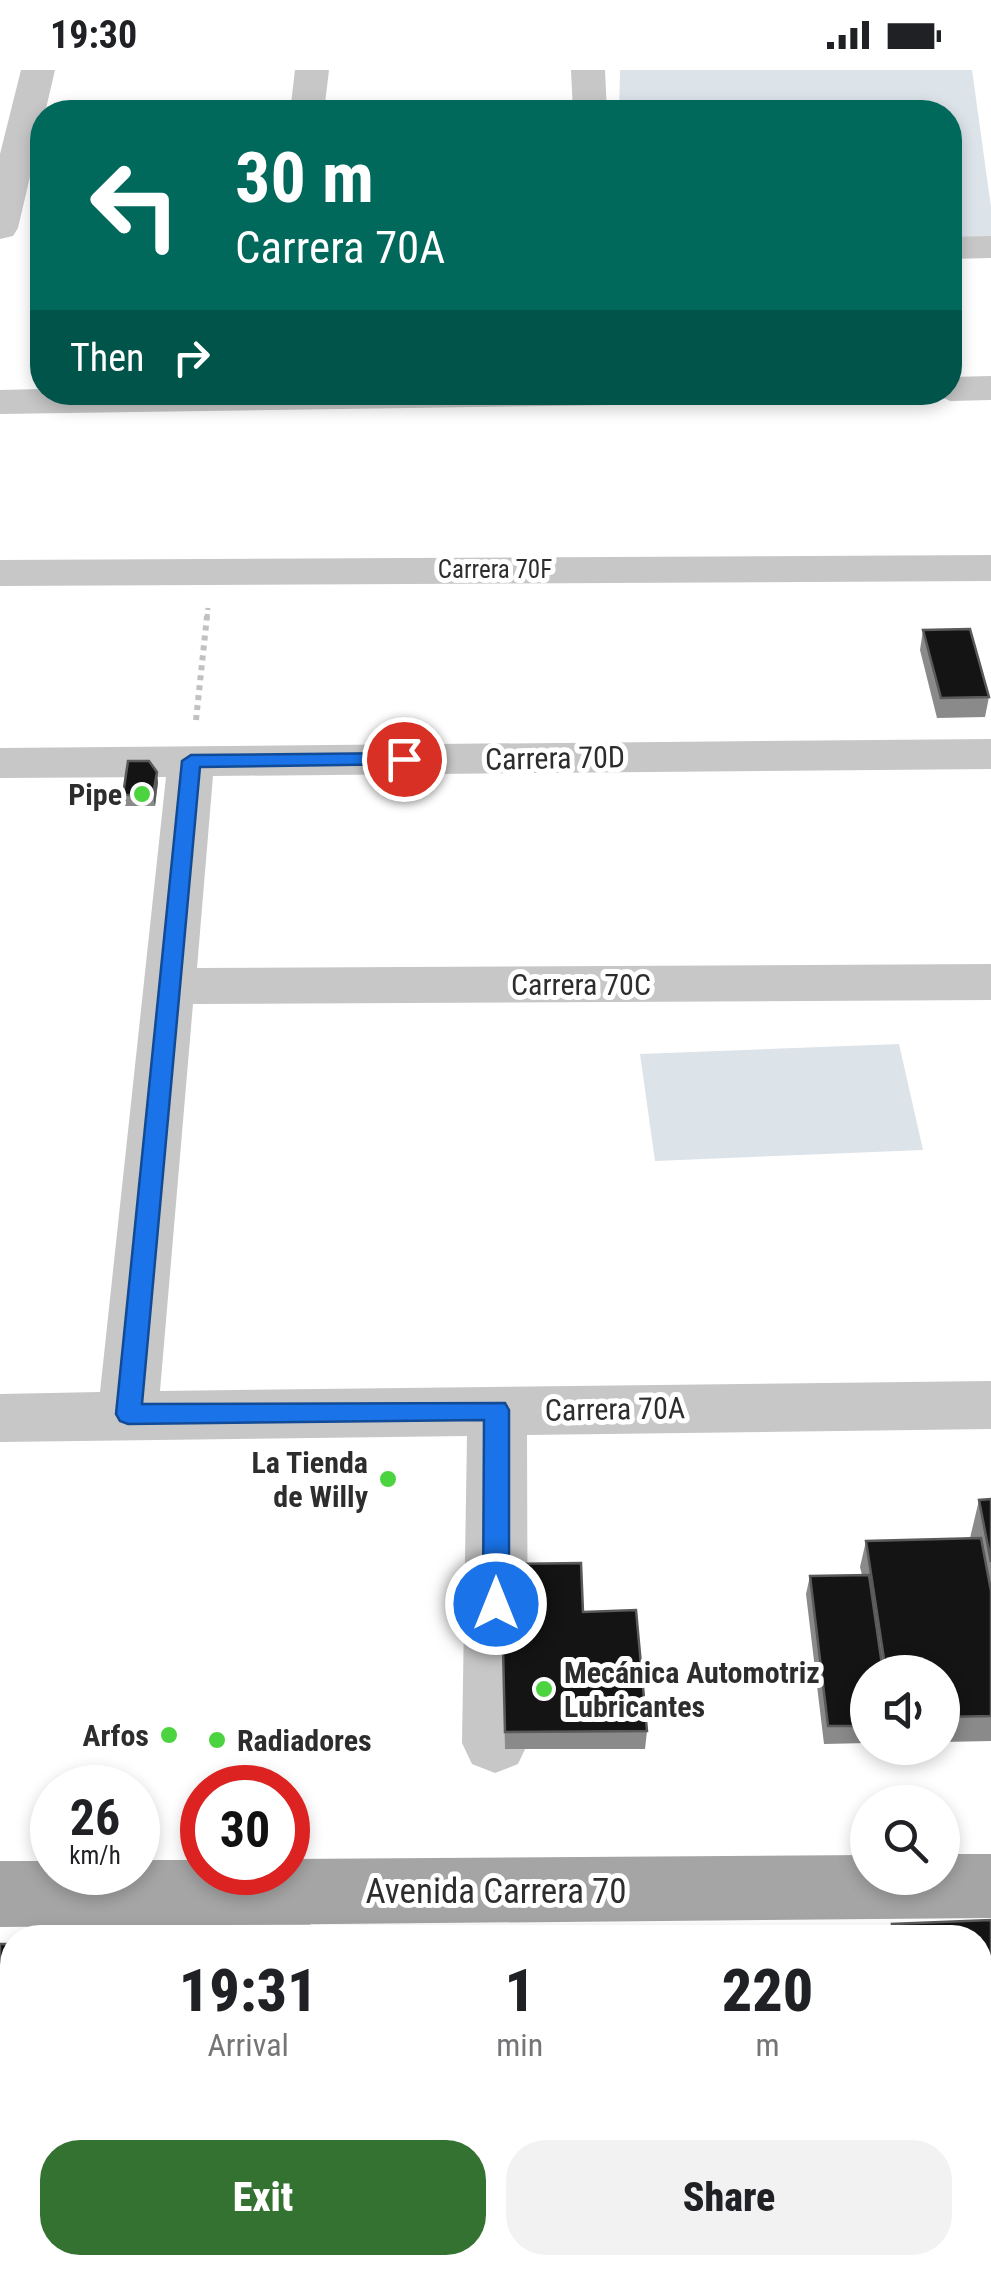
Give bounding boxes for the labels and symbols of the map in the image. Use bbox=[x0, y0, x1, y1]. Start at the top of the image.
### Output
street label: Carrera 70F bbox=[438, 555, 552, 584]
pin bbox=[362, 717, 447, 802]
street label: Carrera 70D bbox=[485, 739, 625, 777]
place label: Pipe bbox=[68, 777, 122, 812]
marker: Pipe bbox=[131, 783, 153, 805]
street label: Carrera 70C bbox=[511, 967, 651, 1002]
street label: Carrera 70A bbox=[545, 1390, 685, 1428]
place label: La Tienda de Willy bbox=[252, 1445, 369, 1514]
marker: La Tienda de Willy bbox=[377, 1468, 399, 1490]
position arrow bbox=[444, 1552, 548, 1656]
place label: Mecánica Automotriz Lubricantes bbox=[564, 1655, 820, 1724]
marker: Mecánica Automotriz Lubricantes bbox=[533, 1678, 555, 1700]
place label: Arfos bbox=[82, 1718, 149, 1753]
place label: Radiadores bbox=[237, 1723, 372, 1758]
marker: Arfos bbox=[158, 1724, 180, 1746]
marker: Radiadores bbox=[206, 1729, 228, 1751]
speed limit sign: 30 bbox=[180, 1765, 310, 1895]
street label: Avenida Carrera 70 bbox=[366, 1871, 626, 1912]

